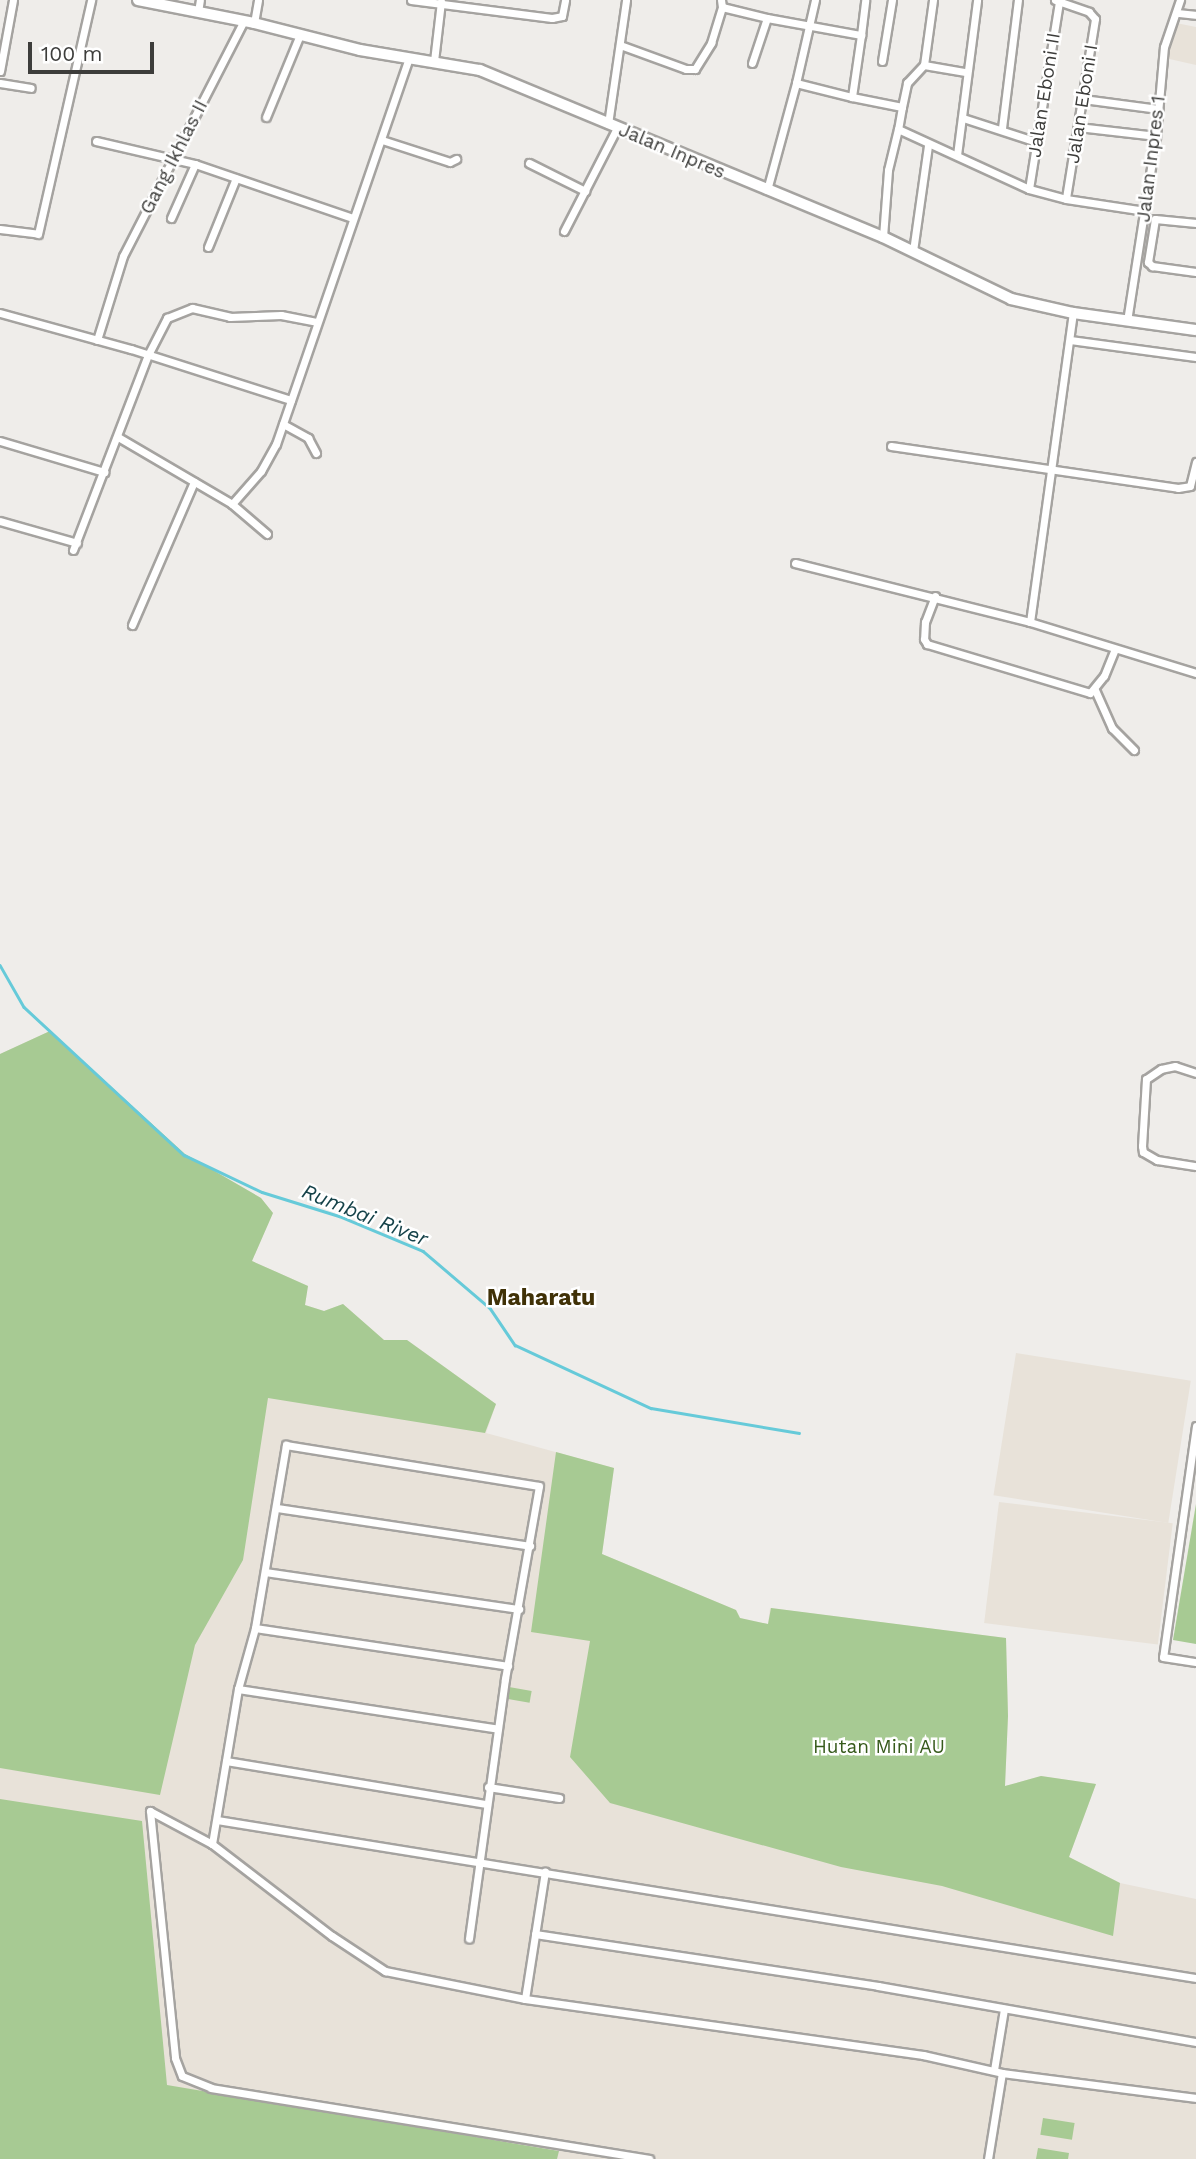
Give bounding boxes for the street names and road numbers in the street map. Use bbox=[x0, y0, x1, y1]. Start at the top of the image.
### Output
street label: Jalan Eboni II bbox=[1023, 31, 1065, 159]
street label: Jalan Eboni I bbox=[1061, 43, 1103, 165]
street label: Jalan Inpres 1 bbox=[1132, 94, 1170, 224]
street label: Gang Ikhlas II bbox=[135, 96, 213, 218]
street label: Jalan Inpres bbox=[615, 118, 729, 184]

